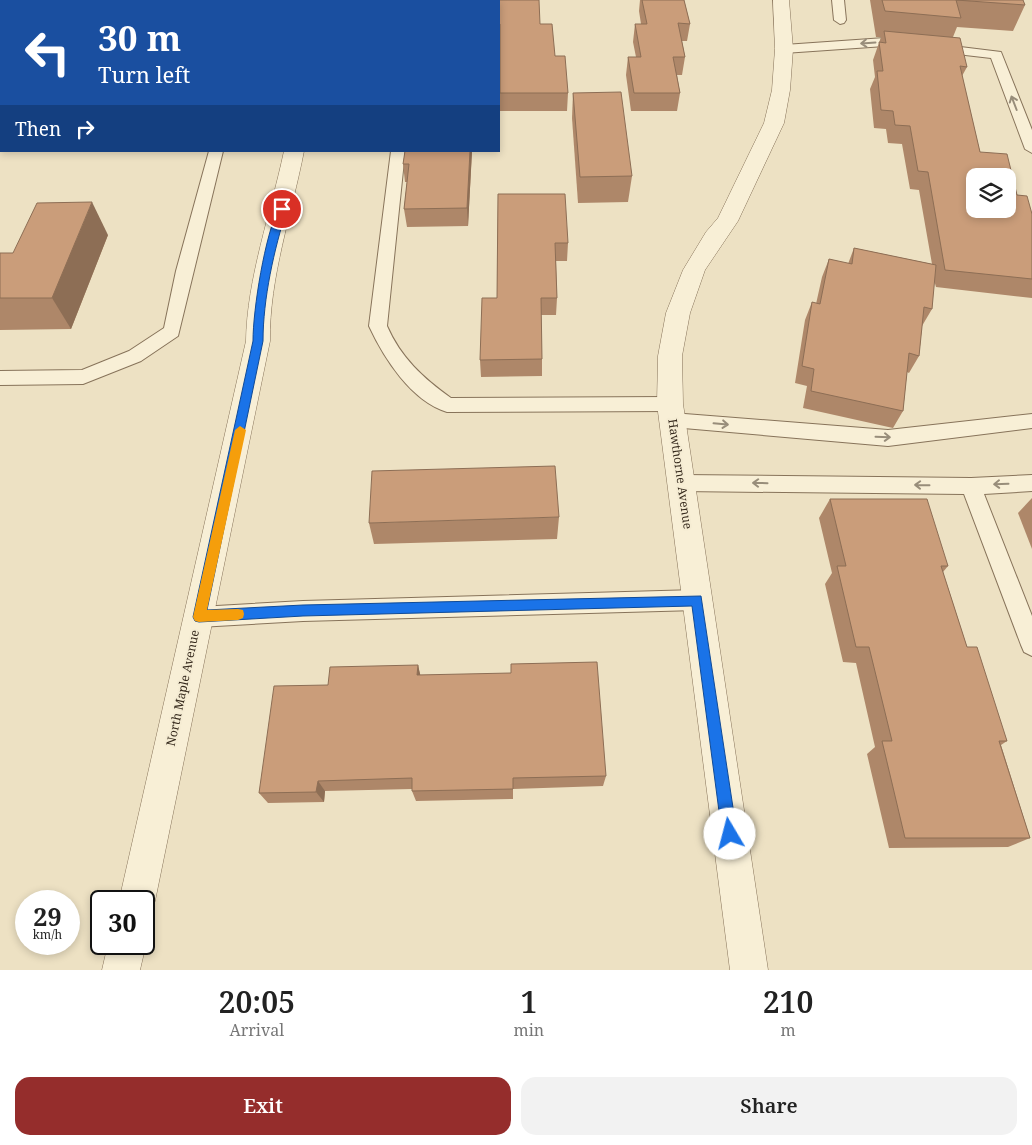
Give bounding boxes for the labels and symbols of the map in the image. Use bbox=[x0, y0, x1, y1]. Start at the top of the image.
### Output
one-way arrow bbox=[860, 39, 876, 48]
one-way arrow bbox=[1009, 96, 1018, 111]
pin bbox=[261, 188, 303, 230]
street label: Hawthorne Avenue bbox=[664, 418, 697, 530]
one-way arrow bbox=[713, 419, 729, 428]
one-way arrow bbox=[874, 432, 891, 442]
one-way arrow bbox=[752, 479, 768, 488]
one-way arrow bbox=[914, 480, 930, 490]
one-way arrow bbox=[994, 480, 1010, 489]
street label: North Maple Avenue bbox=[162, 628, 203, 747]
position arrow bbox=[703, 807, 755, 859]
speed limit sign: 30 bbox=[90, 890, 155, 955]

